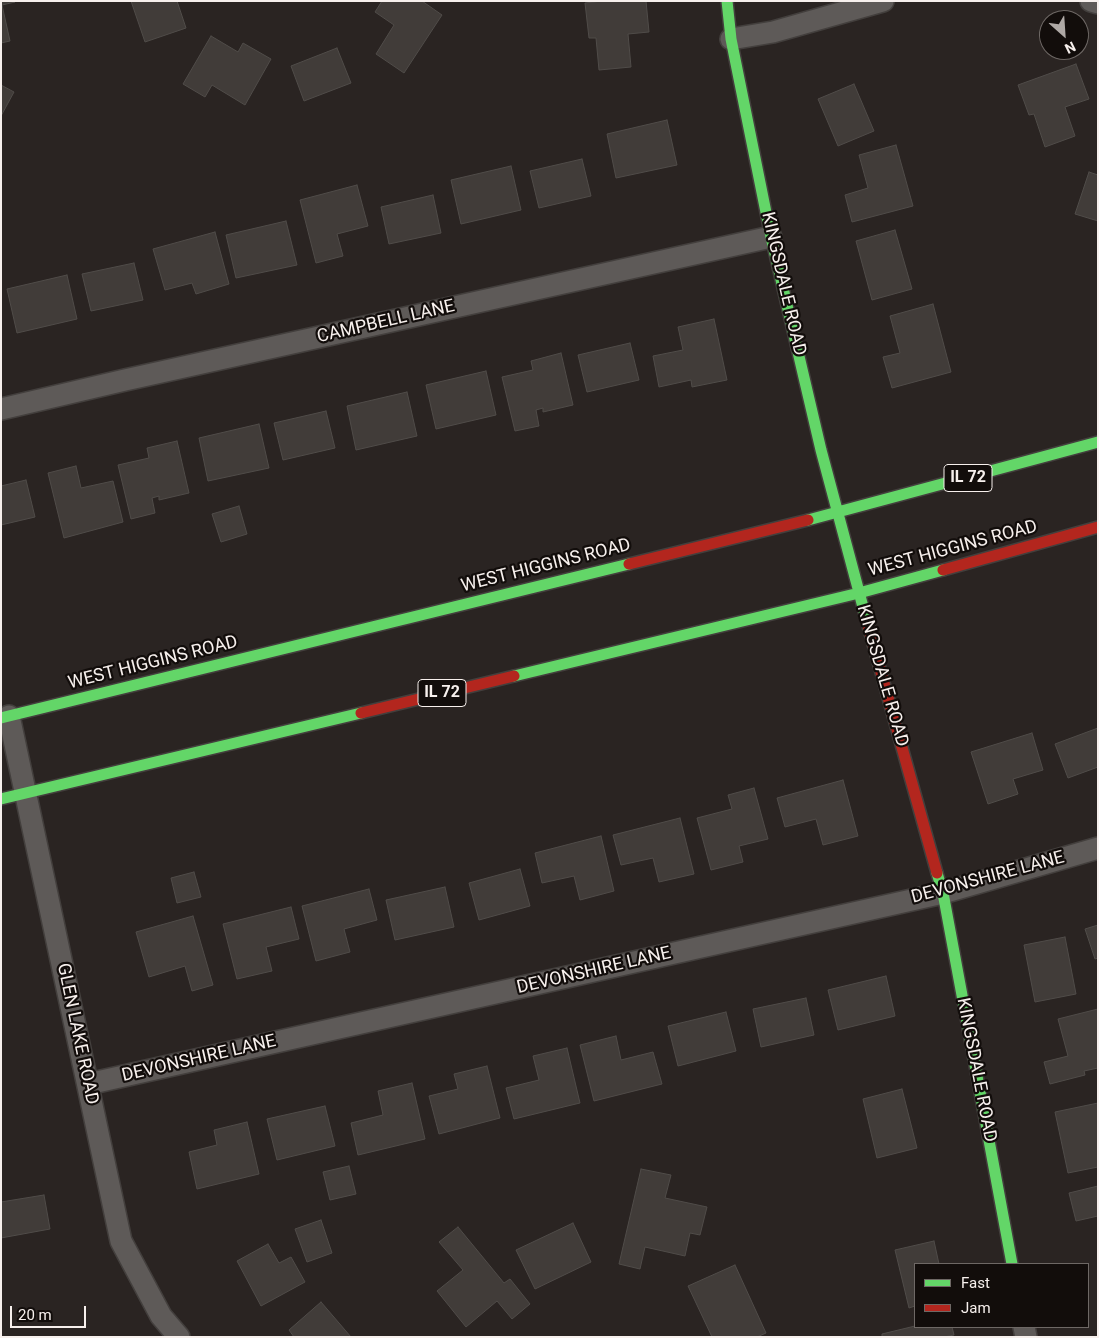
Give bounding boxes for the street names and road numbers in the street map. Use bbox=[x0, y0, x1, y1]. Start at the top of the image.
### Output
street label: KINGSDALE ROAD bbox=[756, 210, 810, 358]
street label: CAMPBELL LANE bbox=[315, 296, 457, 348]
road number: IL 72 bbox=[944, 464, 992, 492]
street label: WEST HIGGINS ROAD bbox=[866, 516, 1040, 582]
street label: WEST HIGGINS ROAD bbox=[459, 534, 633, 598]
street label: KINGSDALE ROAD bbox=[851, 603, 913, 749]
street label: WEST HIGGINS ROAD bbox=[66, 631, 240, 695]
road number: IL 72 bbox=[418, 680, 466, 706]
street label: DEVONSHIRE LANE bbox=[909, 847, 1067, 909]
street label: DEVONSHIRE LANE bbox=[515, 943, 673, 999]
street label: GLEN LAKE ROAD bbox=[51, 961, 103, 1107]
street label: KINGSDALE ROAD bbox=[951, 996, 1001, 1144]
street label: DEVONSHIRE LANE bbox=[120, 1031, 278, 1087]

